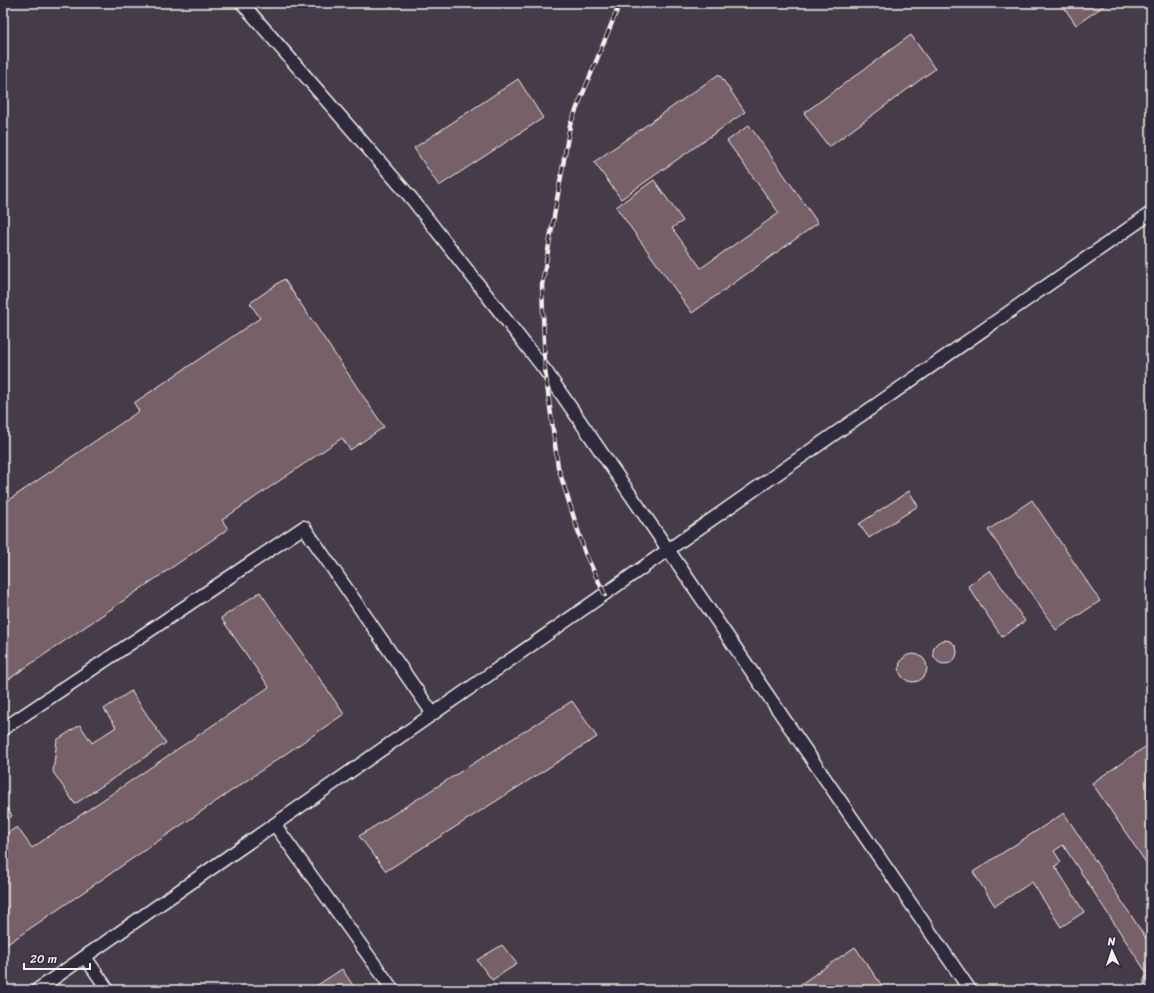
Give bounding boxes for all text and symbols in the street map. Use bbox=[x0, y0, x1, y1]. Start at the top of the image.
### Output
north arrow bbox=[1092, 931, 1132, 971]
text: N bbox=[1106, 932, 1116, 951]
scale bar bbox=[24, 945, 90, 971]
text: 20 m bbox=[30, 948, 57, 970]

